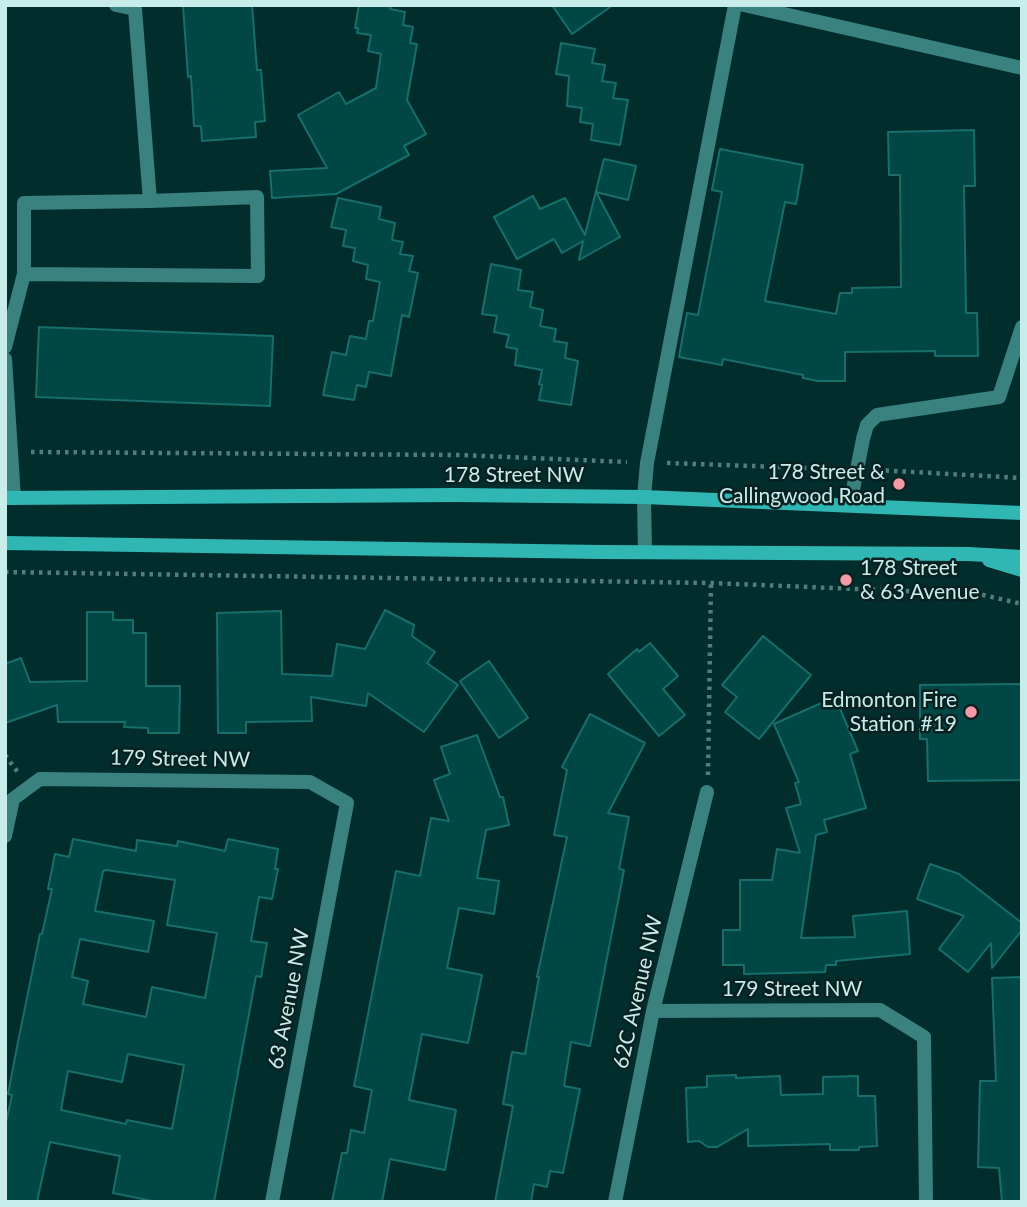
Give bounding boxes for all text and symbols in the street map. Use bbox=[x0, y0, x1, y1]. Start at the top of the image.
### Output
place label: 178 Street & Callingwood Road bbox=[719, 459, 885, 509]
street label: 178 Street NW bbox=[444, 462, 584, 488]
marker: 178 Street & Callingwood Road bbox=[891, 476, 907, 492]
place label: 178 Street & 63 Avenue bbox=[860, 555, 980, 605]
marker: 178 Street & 63 Avenue bbox=[838, 572, 854, 588]
place label: Edmonton Fire Station #19 bbox=[821, 687, 957, 737]
marker: Edmonton Fire Station #19 bbox=[963, 704, 979, 720]
street label: 179 Street NW bbox=[110, 745, 250, 773]
street label: 62C Avenue NW bbox=[608, 913, 668, 1071]
street label: 63 Avenue NW bbox=[263, 927, 315, 1071]
street label: 179 Street NW bbox=[722, 976, 862, 1002]

